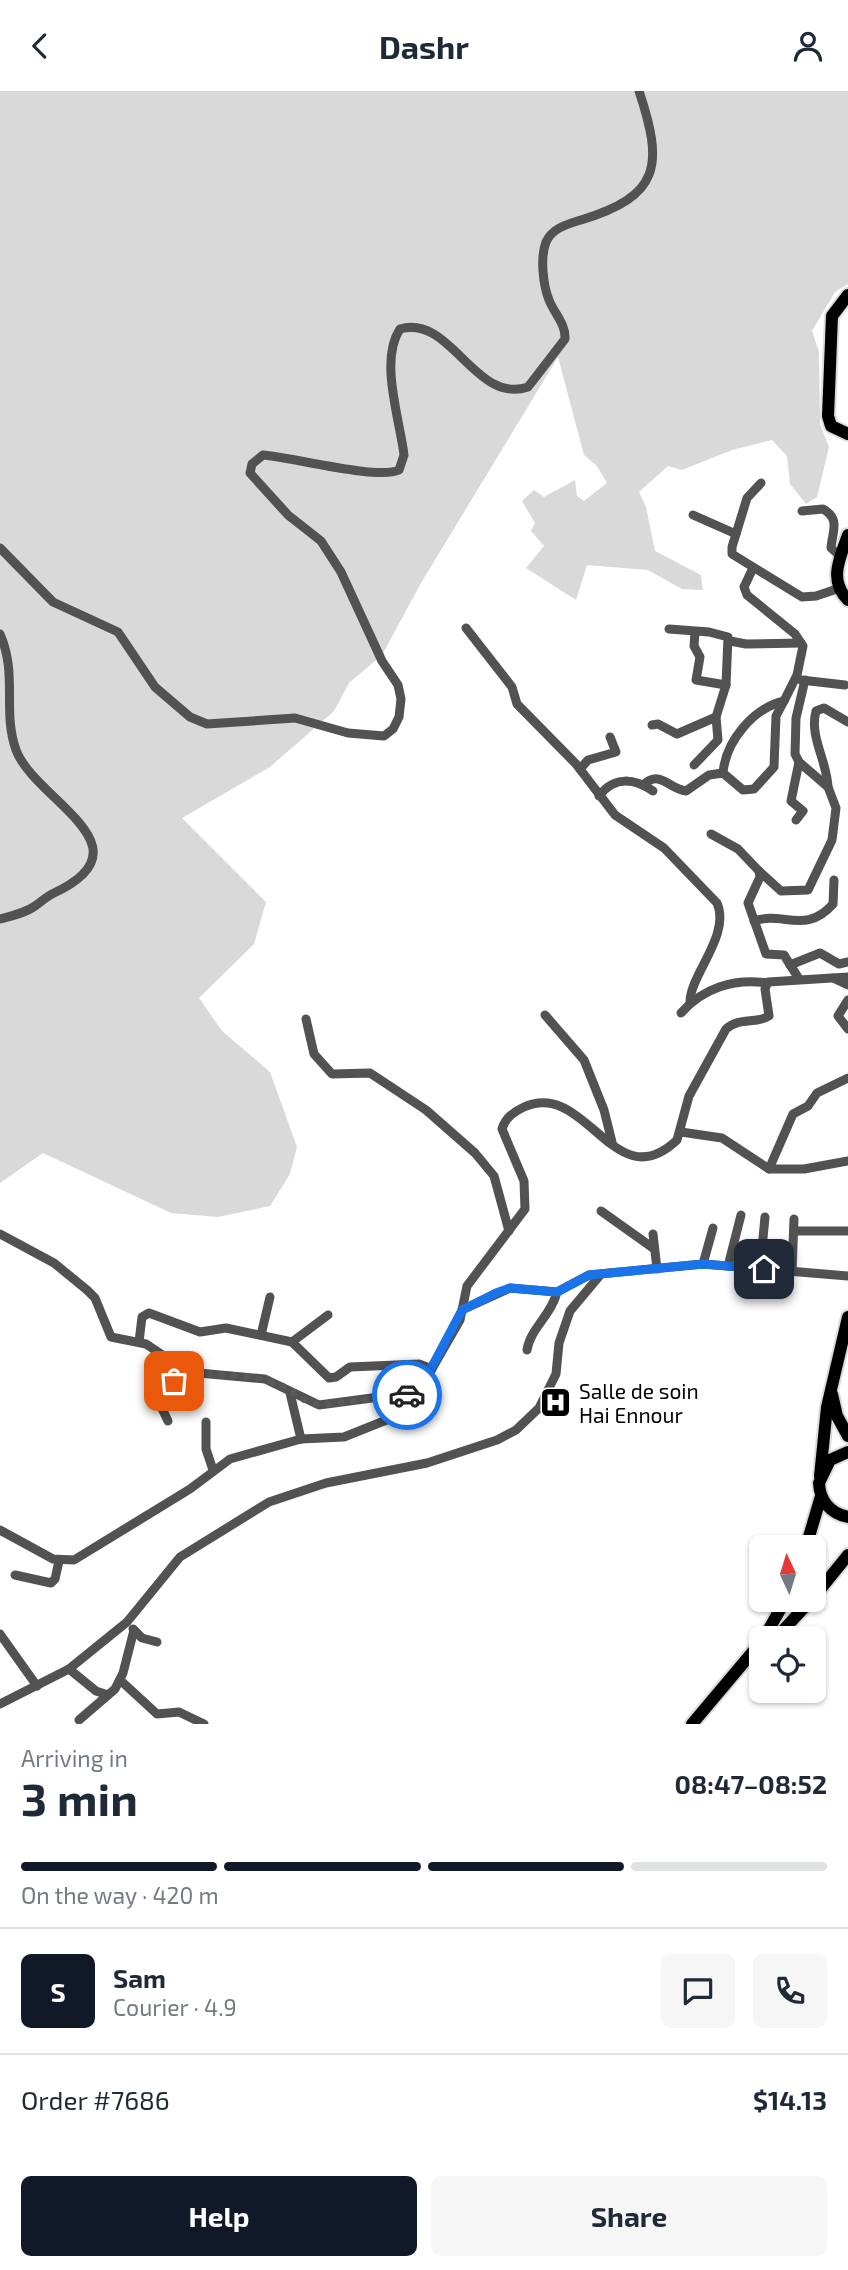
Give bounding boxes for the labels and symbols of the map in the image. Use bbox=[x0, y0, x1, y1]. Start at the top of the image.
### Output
pin bbox=[734, 1239, 794, 1299]
pin bbox=[144, 1351, 204, 1411]
courier bbox=[372, 1360, 442, 1430]
place label: Salle de soin Hai Ennour bbox=[579, 1378, 699, 1427]
hospital icon: Salle de soin Hai Ennour bbox=[539, 1385, 573, 1419]
north arrow bbox=[749, 1535, 826, 1612]

